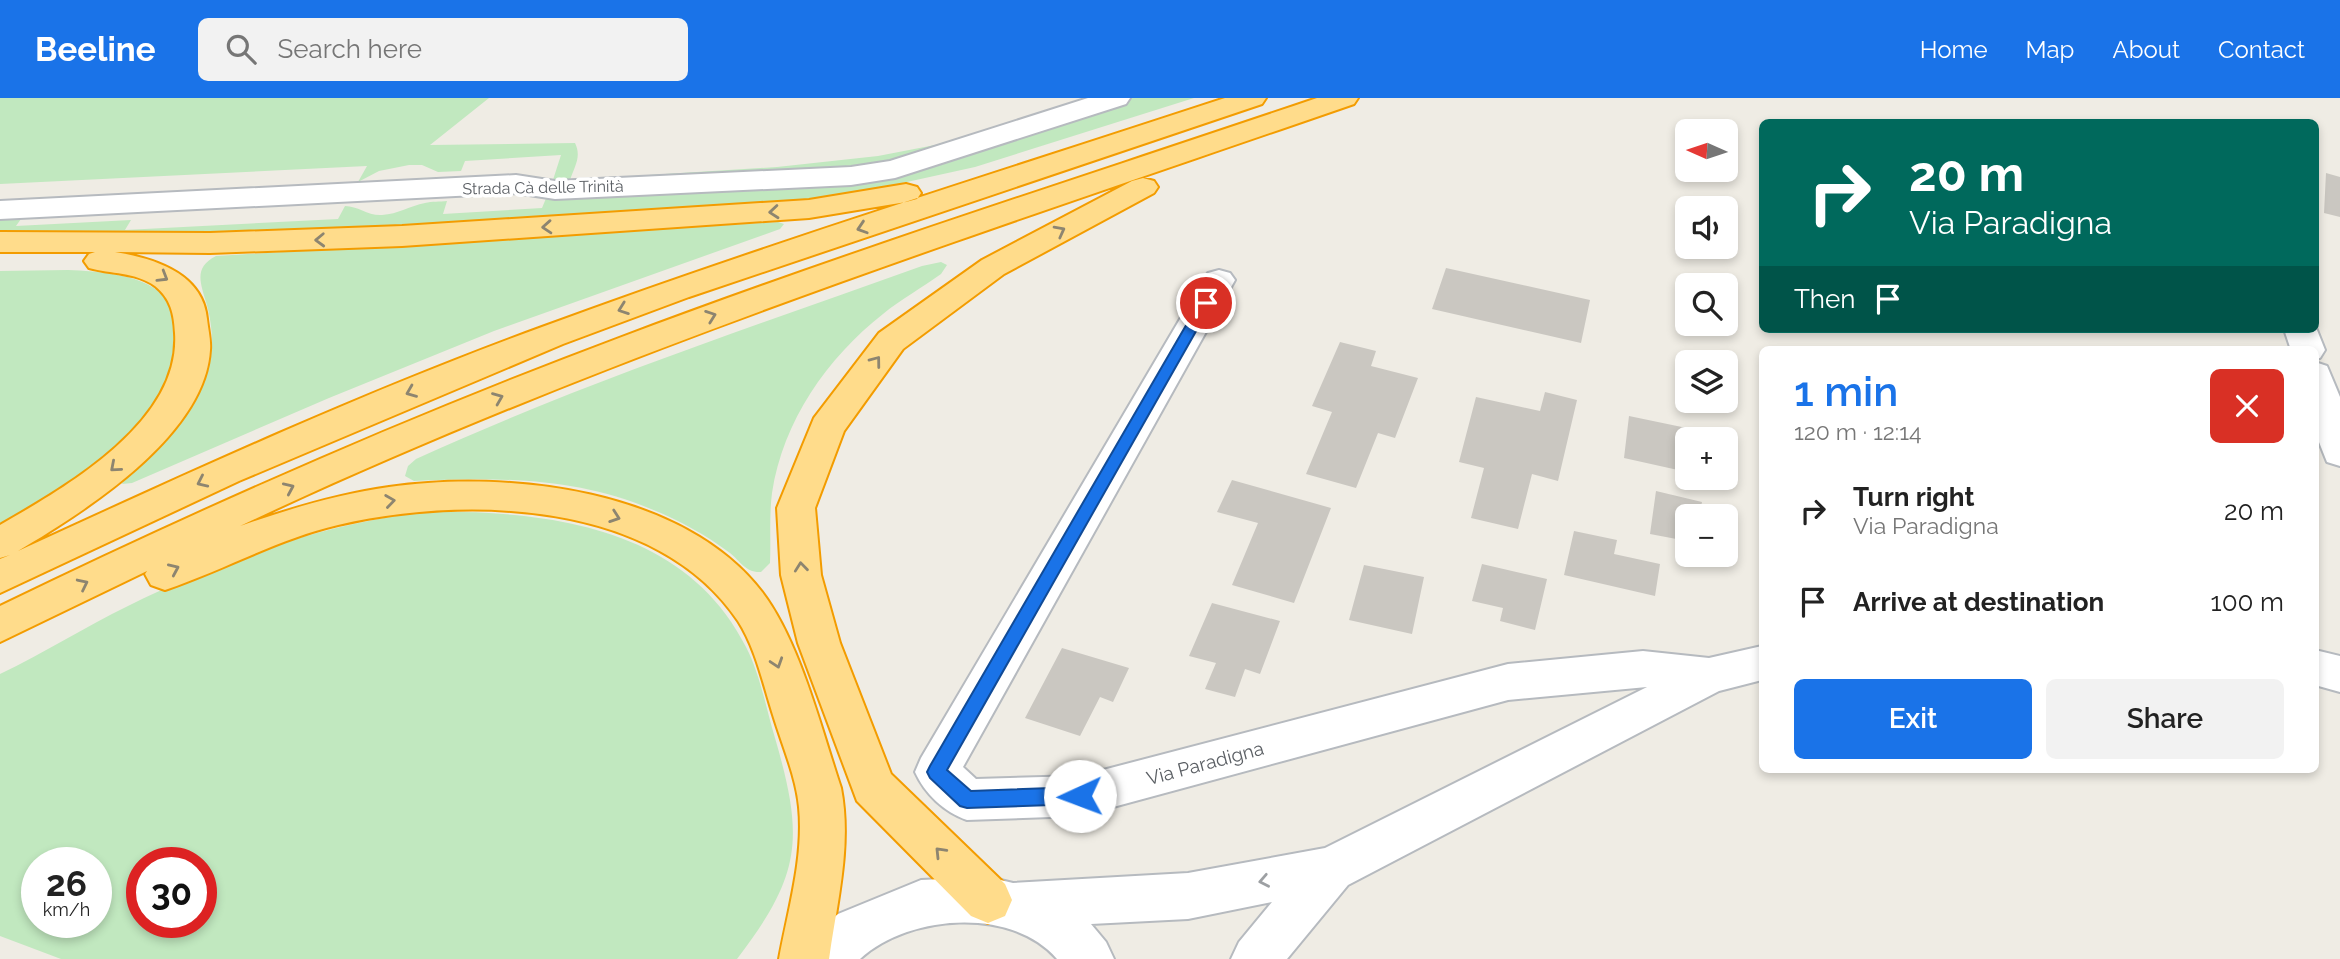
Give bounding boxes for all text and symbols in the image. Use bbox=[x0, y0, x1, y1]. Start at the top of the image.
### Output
search box bbox=[198, 18, 688, 81]
text: Beeline bbox=[35, 30, 156, 69]
icon: search bbox=[222, 30, 260, 68]
text: Search here bbox=[278, 34, 422, 64]
text: Home bbox=[1920, 35, 1988, 64]
text: Map bbox=[2026, 35, 2074, 64]
text: About bbox=[2112, 35, 2180, 64]
text: Contact bbox=[2218, 35, 2305, 64]
north arrow bbox=[1675, 119, 1738, 182]
map controls bbox=[1675, 119, 1738, 567]
text: 20 m bbox=[1909, 145, 2024, 202]
icon: right bbox=[1794, 147, 1885, 238]
street label: Strada Cà delle Trinità bbox=[462, 177, 624, 198]
button: sound bbox=[1675, 196, 1738, 259]
one-way arrow bbox=[768, 204, 779, 219]
text: Via Paradigna bbox=[1909, 204, 2112, 241]
one-way arrow bbox=[542, 220, 553, 235]
one-way arrow bbox=[856, 220, 868, 234]
one-way arrow bbox=[1053, 226, 1065, 239]
one-way arrow bbox=[314, 232, 325, 247]
one-way arrow bbox=[156, 269, 169, 282]
pin bbox=[1176, 273, 1236, 333]
button: search bbox=[1675, 273, 1738, 336]
icon: arrive bbox=[1869, 280, 1907, 318]
icon: arrive bbox=[1187, 284, 1225, 322]
text: Then bbox=[1794, 284, 1855, 314]
one-way arrow bbox=[618, 301, 630, 315]
one-way arrow bbox=[704, 310, 716, 324]
button: layers bbox=[1675, 350, 1738, 413]
one-way arrow bbox=[868, 357, 880, 369]
text: 1 min bbox=[1794, 367, 1898, 416]
button: close bbox=[2210, 369, 2284, 443]
one-way arrow bbox=[406, 384, 419, 398]
one-way arrow bbox=[492, 393, 504, 407]
text: 120 m · 12:14 bbox=[1794, 418, 1922, 445]
button: + bbox=[1675, 427, 1738, 490]
one-way arrow bbox=[110, 459, 123, 471]
one-way arrow bbox=[197, 474, 210, 488]
one-way arrow bbox=[282, 482, 294, 496]
text: Turn right bbox=[1853, 482, 1974, 512]
icon: right bbox=[1794, 492, 1832, 530]
one-way arrow bbox=[385, 494, 396, 509]
text: 20 m bbox=[2224, 496, 2284, 526]
button: − bbox=[1675, 504, 1738, 567]
one-way arrow bbox=[609, 509, 621, 523]
text: Via Paradigna bbox=[1853, 512, 1999, 539]
one-way arrow bbox=[793, 561, 808, 573]
one-way arrow bbox=[168, 564, 180, 578]
one-way arrow bbox=[76, 579, 88, 593]
icon: arrive bbox=[1794, 583, 1832, 621]
text: Arrive at destination bbox=[1853, 587, 2104, 617]
text: 100 m bbox=[2211, 587, 2284, 617]
one-way arrow bbox=[769, 657, 783, 669]
button: Exit bbox=[1794, 679, 2032, 759]
button: Share bbox=[2046, 679, 2284, 759]
street label: Via Paradigna bbox=[1144, 737, 1266, 789]
position arrow bbox=[1043, 759, 1117, 833]
speed limit sign: 30 bbox=[126, 847, 217, 938]
one-way arrow bbox=[935, 847, 948, 860]
text: 26 bbox=[46, 863, 87, 904]
one-way arrow bbox=[1258, 873, 1270, 888]
text: km/h bbox=[43, 899, 90, 920]

